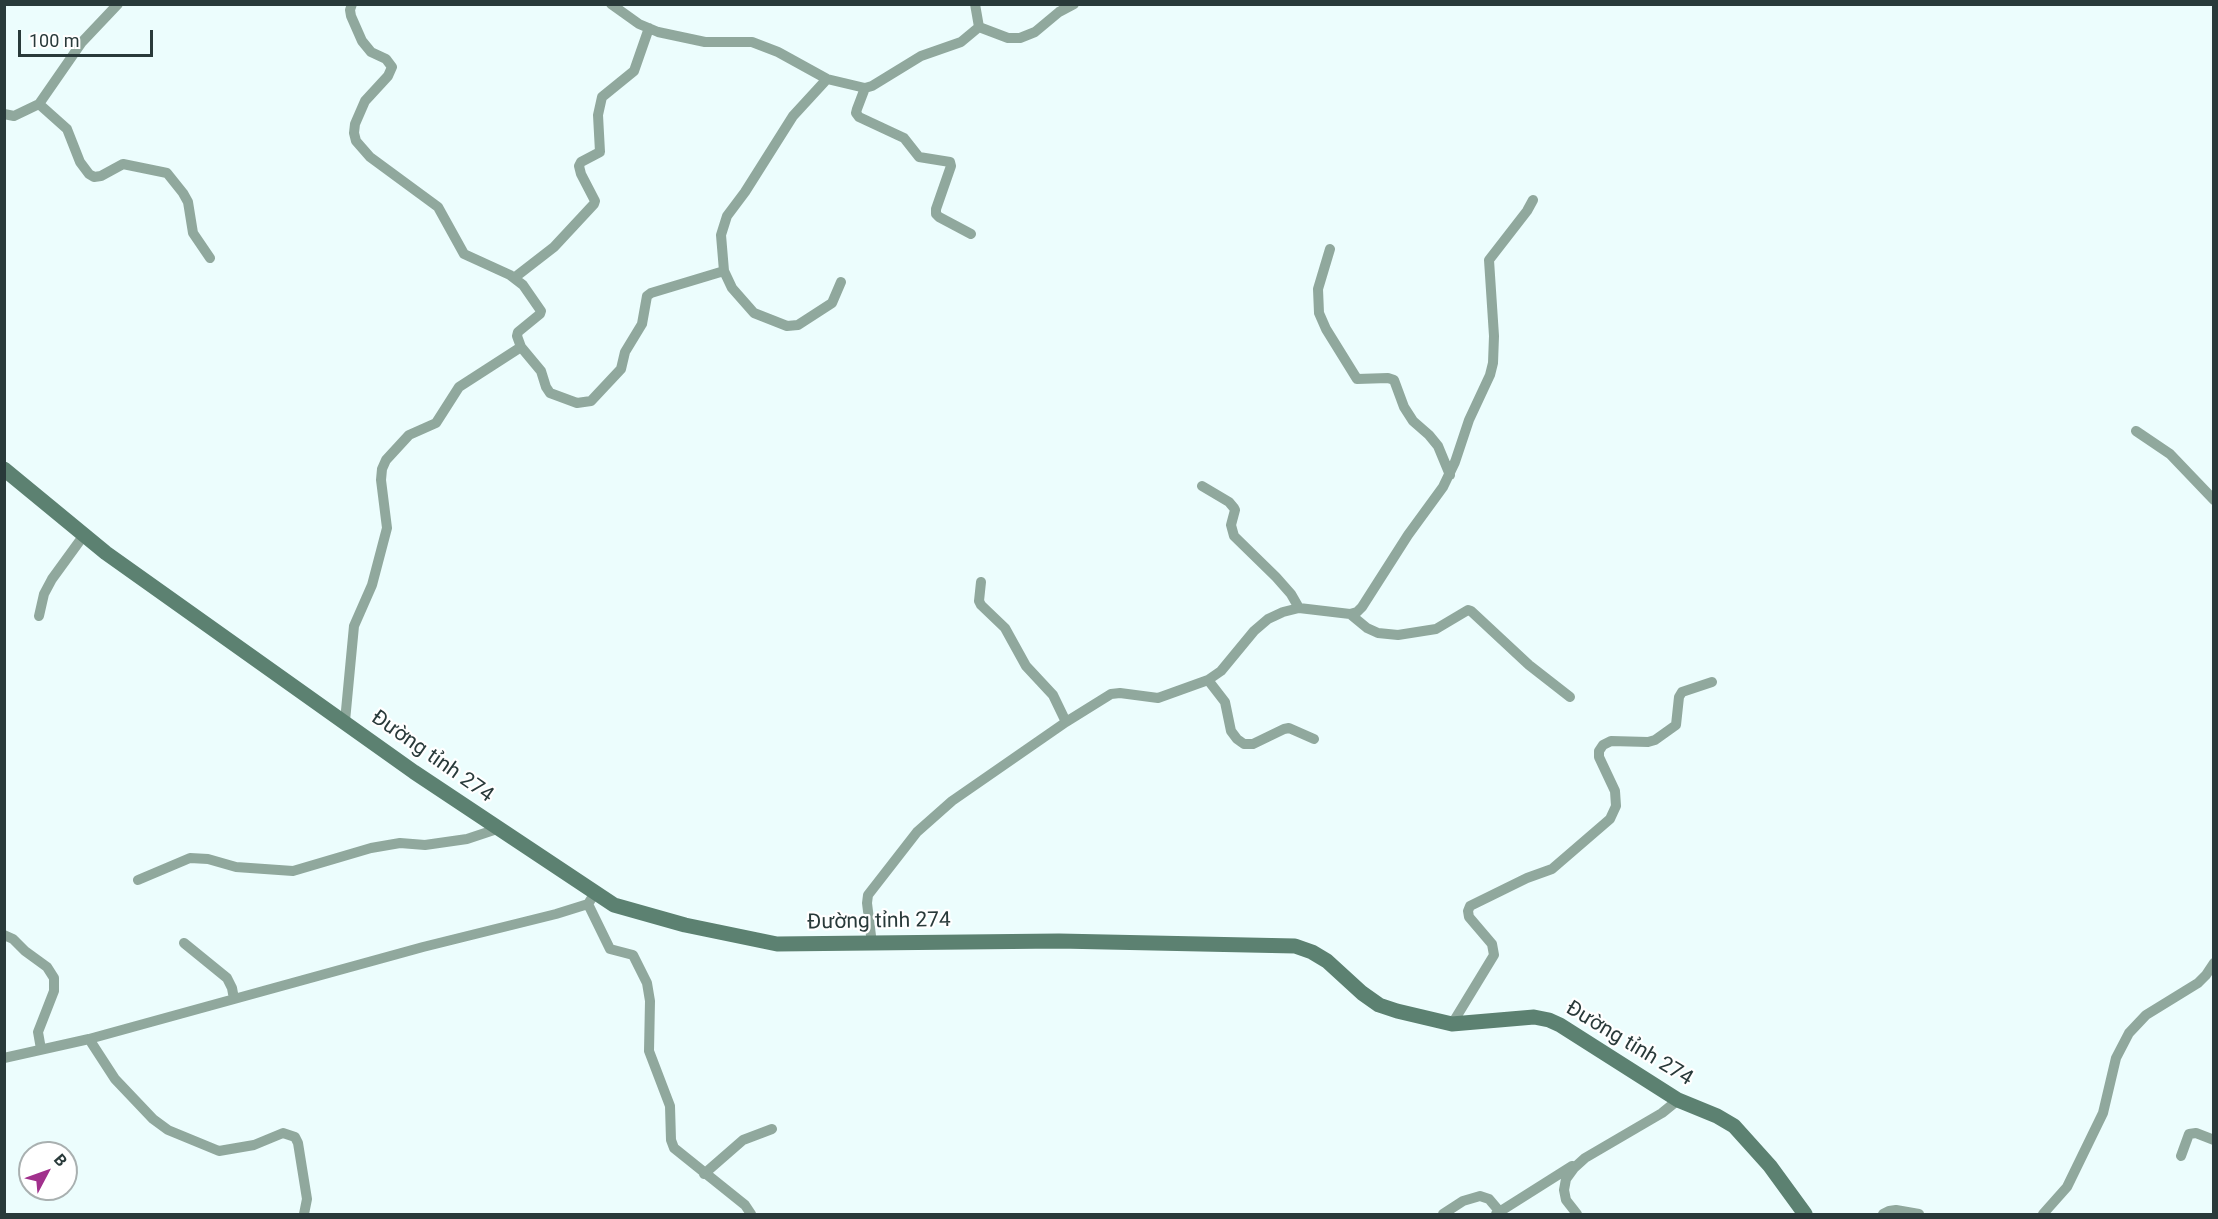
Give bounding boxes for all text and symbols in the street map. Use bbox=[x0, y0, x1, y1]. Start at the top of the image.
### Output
scale bar bbox=[21, 18, 156, 56]
text: 100 m bbox=[29, 30, 80, 51]
street label: Đường tỉnh 274 bbox=[366, 706, 498, 808]
street label: Đường tỉnh 274 bbox=[807, 908, 951, 936]
street label: Đường tỉnh 274 bbox=[1561, 996, 1697, 1092]
north arrow bbox=[18, 1141, 78, 1201]
text: B bbox=[50, 1150, 71, 1170]

